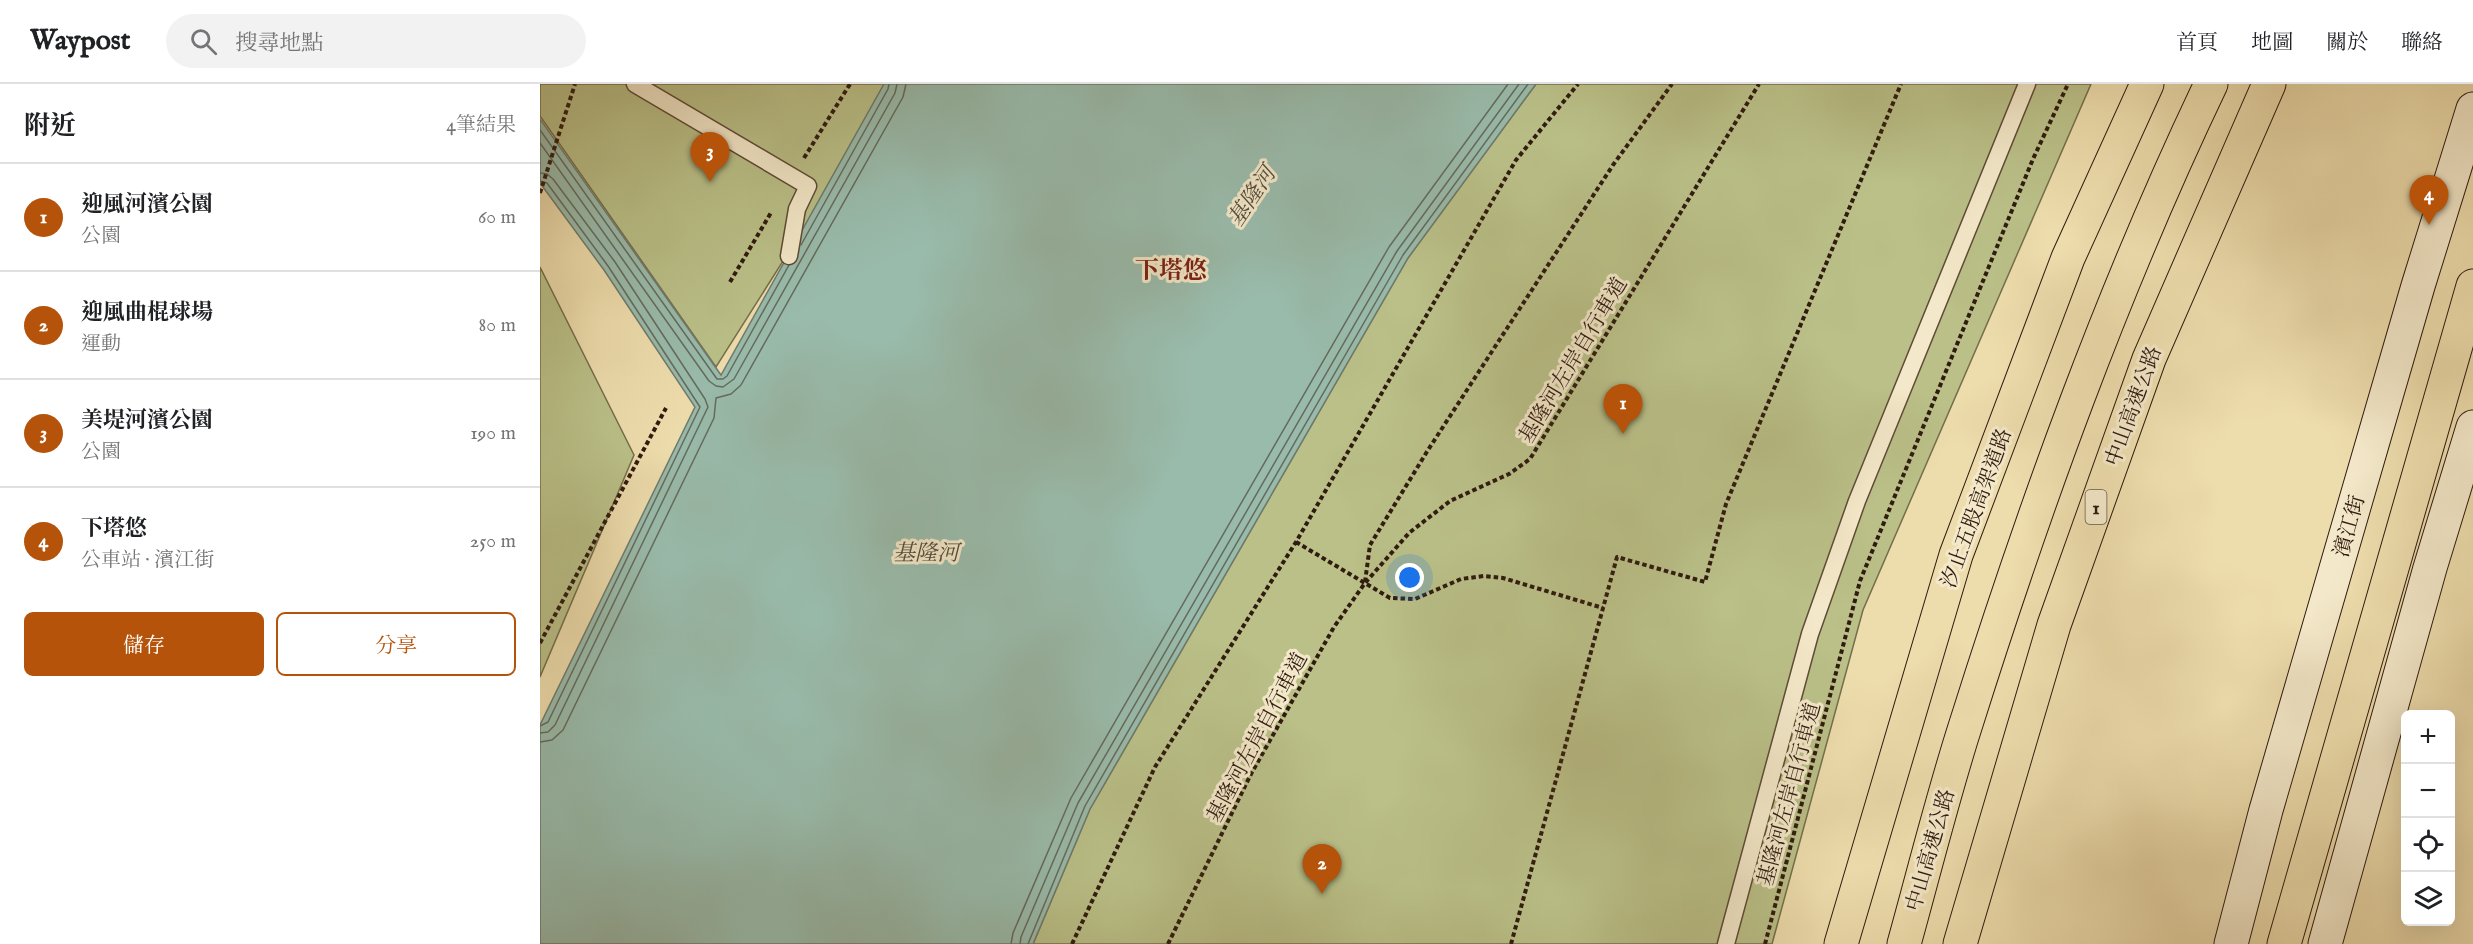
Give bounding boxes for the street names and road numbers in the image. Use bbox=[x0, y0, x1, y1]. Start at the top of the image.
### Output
street label: 基隆河左岸自行車道 bbox=[1514, 273, 1635, 449]
street label: 中山高速公路 bbox=[2100, 343, 2169, 470]
street label: 汐止五股高架道路 bbox=[1936, 425, 2019, 592]
road number: 1 bbox=[2086, 490, 2106, 524]
street label: 濱江街 bbox=[2329, 492, 2372, 560]
street label: 基隆河左岸自行車道 bbox=[1202, 648, 1315, 827]
street label: 基隆河左岸自行車道 bbox=[1753, 700, 1828, 889]
street label: 中山高速公路 bbox=[1901, 786, 1962, 915]

